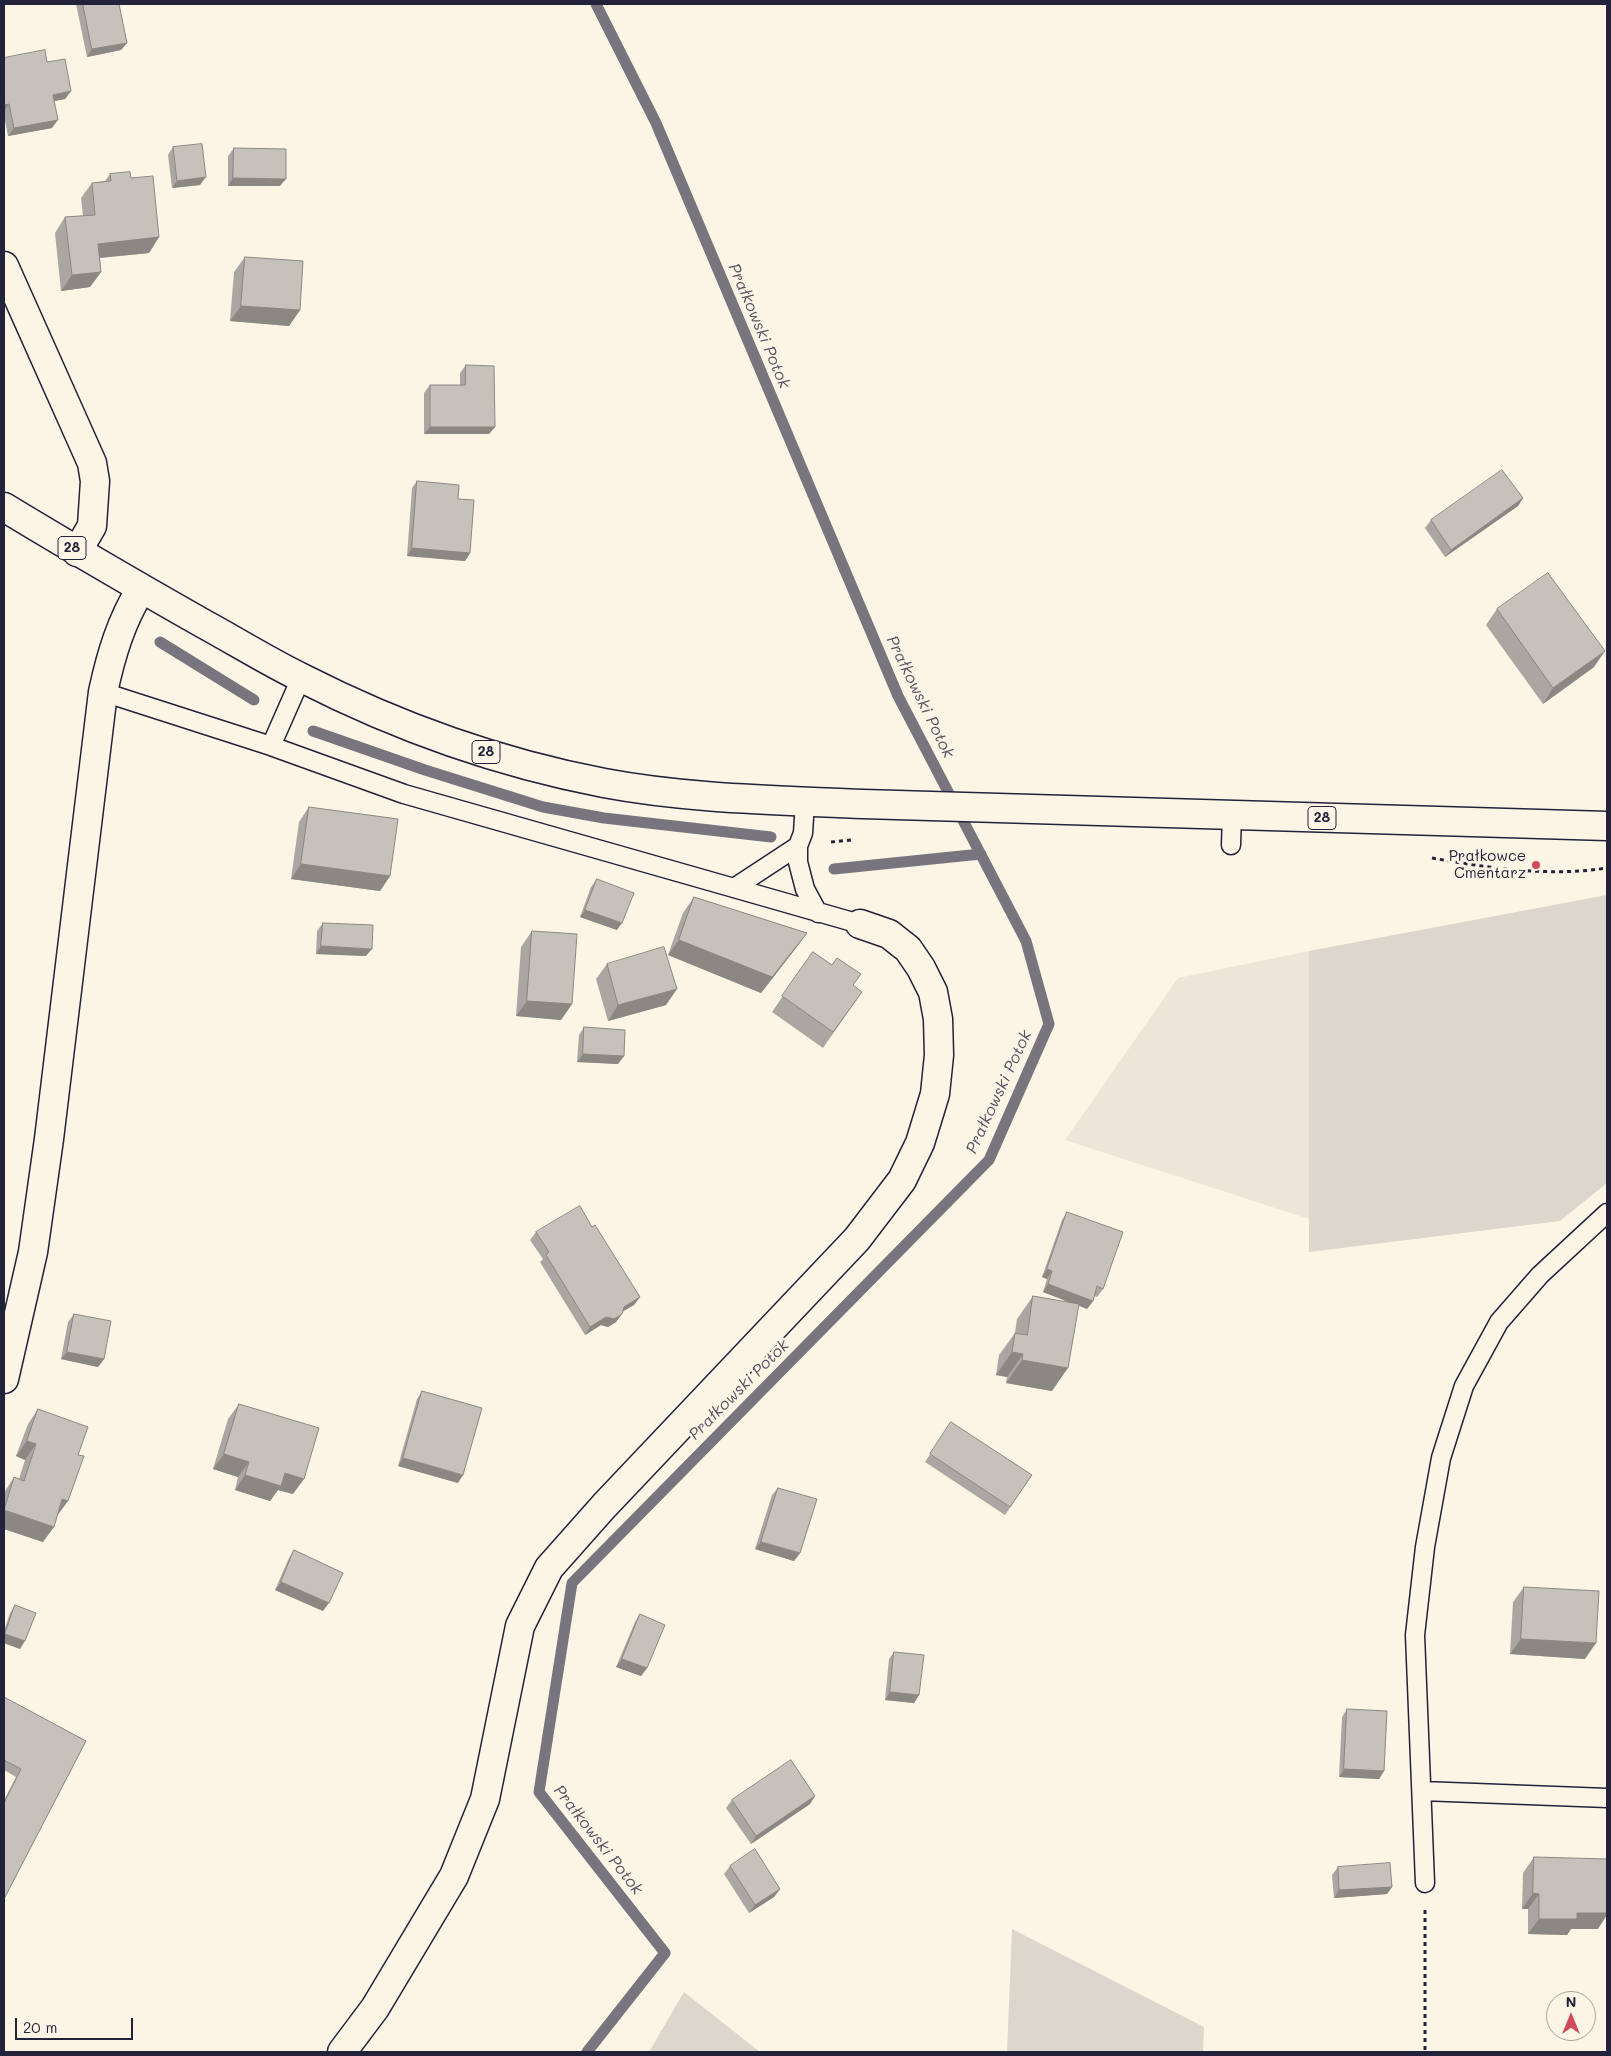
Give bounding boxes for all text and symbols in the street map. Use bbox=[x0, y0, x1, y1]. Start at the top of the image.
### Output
water label: Prałkowski Potok bbox=[724, 261, 794, 391]
road number: 28 bbox=[58, 536, 86, 560]
water label: Prałkowski Potok bbox=[882, 633, 958, 761]
road number: 28 bbox=[472, 740, 500, 764]
road number: 28 bbox=[1308, 806, 1336, 830]
place label: Prałkowce Cmentarz bbox=[1449, 847, 1526, 882]
marker: Prałkowce Cmentarz bbox=[1530, 859, 1542, 871]
water label: Prałkowski Potok bbox=[962, 1027, 1036, 1157]
water label: Prałkowski Potok bbox=[685, 1336, 793, 1444]
water label: Prałkowski Potok bbox=[549, 1781, 647, 1899]
north arrow bbox=[1546, 1991, 1596, 2041]
text: N bbox=[1566, 1992, 1576, 2011]
scale bar bbox=[18, 2008, 135, 2040]
text: 20 m bbox=[23, 2017, 57, 2037]

